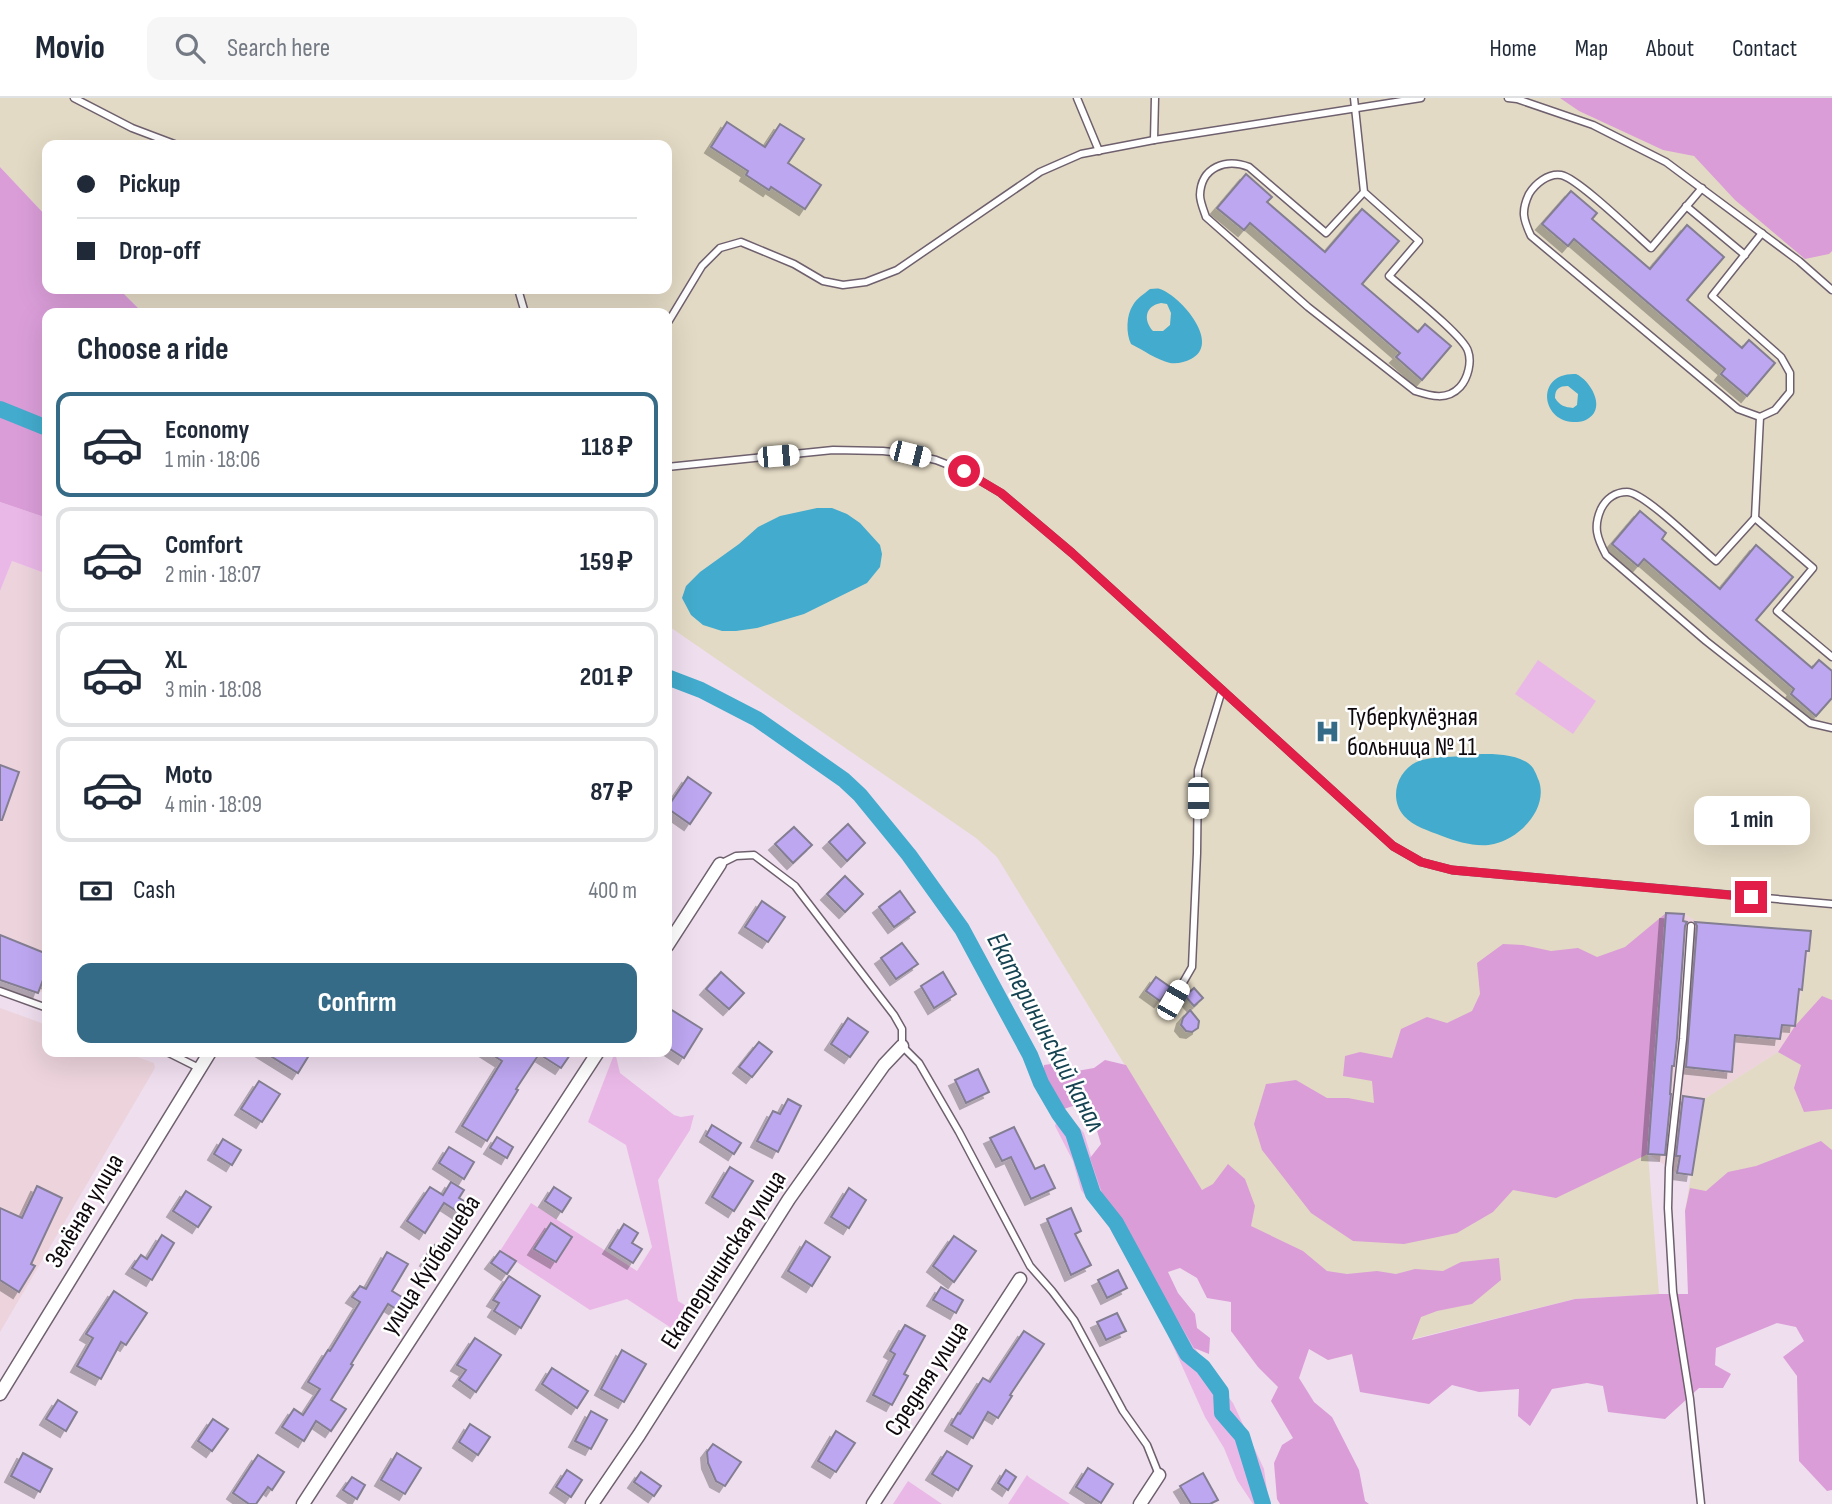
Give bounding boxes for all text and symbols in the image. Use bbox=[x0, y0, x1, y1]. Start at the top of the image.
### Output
search box bbox=[147, 17, 637, 80]
text: Movio bbox=[35, 28, 105, 68]
icon: search bbox=[171, 29, 209, 67]
text: Search here bbox=[227, 33, 330, 64]
text: Home bbox=[1489, 34, 1537, 63]
text: Map bbox=[1575, 34, 1608, 63]
text: About bbox=[1646, 34, 1694, 63]
text: Contact bbox=[1732, 34, 1797, 63]
text: Pickup bbox=[119, 169, 181, 200]
text: Drop-off bbox=[119, 236, 200, 267]
text: Choose a ride bbox=[77, 330, 229, 369]
icon: car bbox=[81, 413, 144, 476]
text: Economy bbox=[165, 415, 249, 446]
text: 118 ₽ bbox=[581, 432, 633, 463]
car bbox=[888, 439, 933, 469]
car bbox=[757, 444, 800, 468]
text: 1 min · 18:06 bbox=[165, 446, 260, 474]
route start bbox=[948, 455, 980, 487]
icon: car bbox=[81, 528, 144, 591]
text: Comfort bbox=[165, 530, 243, 561]
text: 159 ₽ bbox=[580, 547, 633, 578]
text: 2 min · 18:07 bbox=[165, 561, 261, 589]
icon: car bbox=[81, 643, 144, 706]
text: XL bbox=[165, 645, 187, 676]
text: 201 ₽ bbox=[580, 662, 633, 693]
text: 3 min · 18:08 bbox=[165, 676, 262, 704]
place label: Туберкулёзная больница № 11 bbox=[1347, 702, 1478, 763]
hospital icon: Туберкулёзная больница № 11 bbox=[1313, 718, 1341, 746]
icon: car bbox=[81, 758, 144, 821]
text: Moto bbox=[165, 760, 213, 791]
text: 87 ₽ bbox=[590, 777, 633, 808]
car bbox=[1188, 777, 1209, 819]
text: 4 min · 18:09 bbox=[165, 791, 262, 819]
callout: 1 min bbox=[1693, 796, 1809, 844]
text: 1 min bbox=[1731, 806, 1773, 834]
icon: cash bbox=[77, 872, 115, 910]
text: Cash bbox=[133, 875, 176, 906]
text: 400 m bbox=[588, 877, 637, 905]
route end bbox=[1735, 881, 1767, 913]
water label: Екатерининский канал bbox=[980, 927, 1112, 1137]
button: Confirm bbox=[77, 963, 637, 1043]
car bbox=[1154, 977, 1193, 1023]
street label: Зелёная улица bbox=[39, 1148, 131, 1274]
street label: Екатерининская улица bbox=[655, 1165, 793, 1355]
street label: улица Куйбышева bbox=[374, 1189, 488, 1341]
street label: Средняя улица bbox=[878, 1316, 976, 1442]

